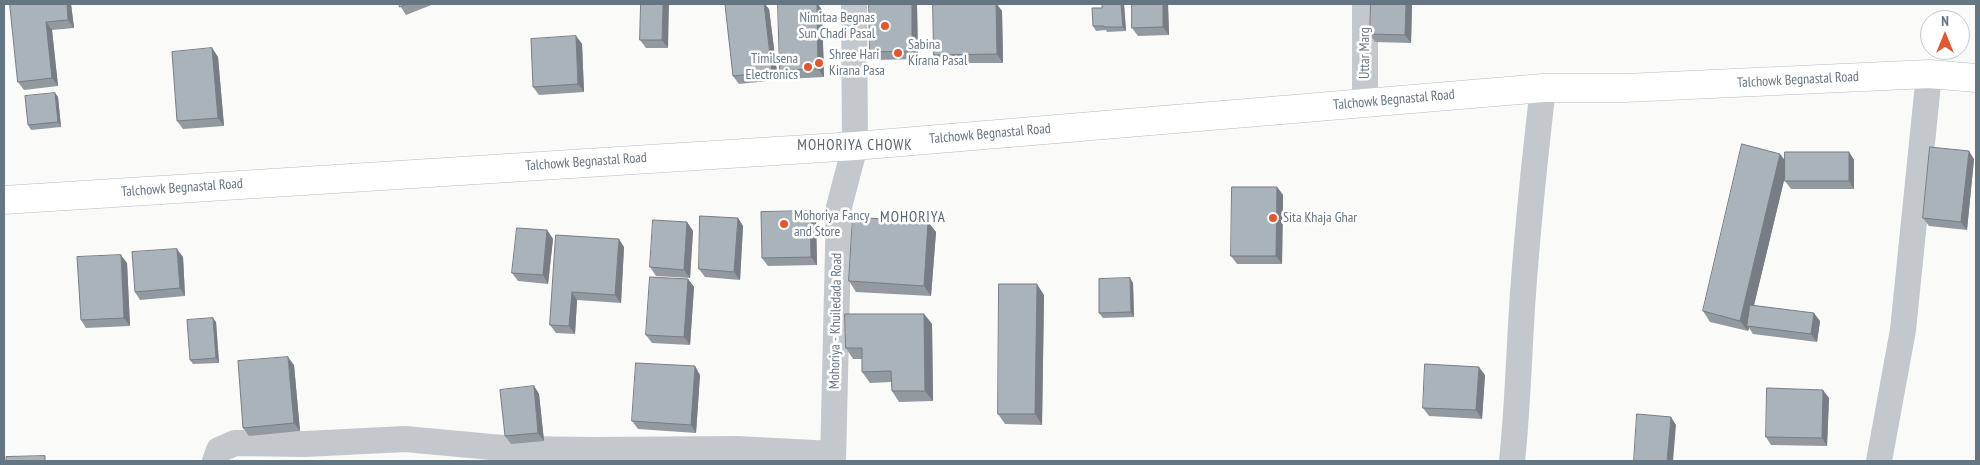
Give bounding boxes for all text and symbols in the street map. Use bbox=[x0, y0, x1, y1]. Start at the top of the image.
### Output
place label: Nimitaa Begnas Sun Chadi Pasal bbox=[798, 10, 875, 42]
north arrow bbox=[1920, 10, 1970, 60]
text: N bbox=[1941, 12, 1949, 30]
marker: Nimitaa Begnas Sun Chadi Pasal bbox=[879, 20, 891, 32]
street label: Uttar Marg bbox=[1357, 27, 1373, 79]
place label: Sabina Kirana Pasal bbox=[908, 37, 967, 70]
place label: Shree Hari Kirana Pasa bbox=[829, 47, 885, 80]
marker: Sabina Kirana Pasal bbox=[892, 47, 904, 59]
place label: Timilsena Electronics bbox=[745, 51, 798, 84]
marker: Shree Hari Kirana Pasa bbox=[813, 57, 825, 69]
marker: Timilsena Electronics bbox=[802, 61, 814, 73]
street label: Talchowk Begnastal Road bbox=[1737, 68, 1859, 92]
street label: Talchowk Begnastal Road bbox=[1332, 86, 1456, 114]
street label: Talchowk Begnastal Road bbox=[928, 120, 1052, 148]
district label: MOHORIYA CHOWK bbox=[796, 137, 914, 155]
street label: Talchowk Begnastal Road bbox=[525, 149, 647, 175]
street label: Talchowk Begnastal Road bbox=[121, 175, 243, 201]
place label: Mohoriya Fancy and Store bbox=[794, 208, 870, 240]
district label: MOHORIYA bbox=[879, 209, 947, 227]
place label: Sita Khaja Ghar bbox=[1283, 210, 1357, 226]
marker: Sita Khaja Ghar bbox=[1267, 212, 1279, 224]
marker: Mohoriya Fancy and Store bbox=[778, 218, 790, 230]
street label: Mohoriya - Khuiledada Road bbox=[826, 253, 846, 389]

